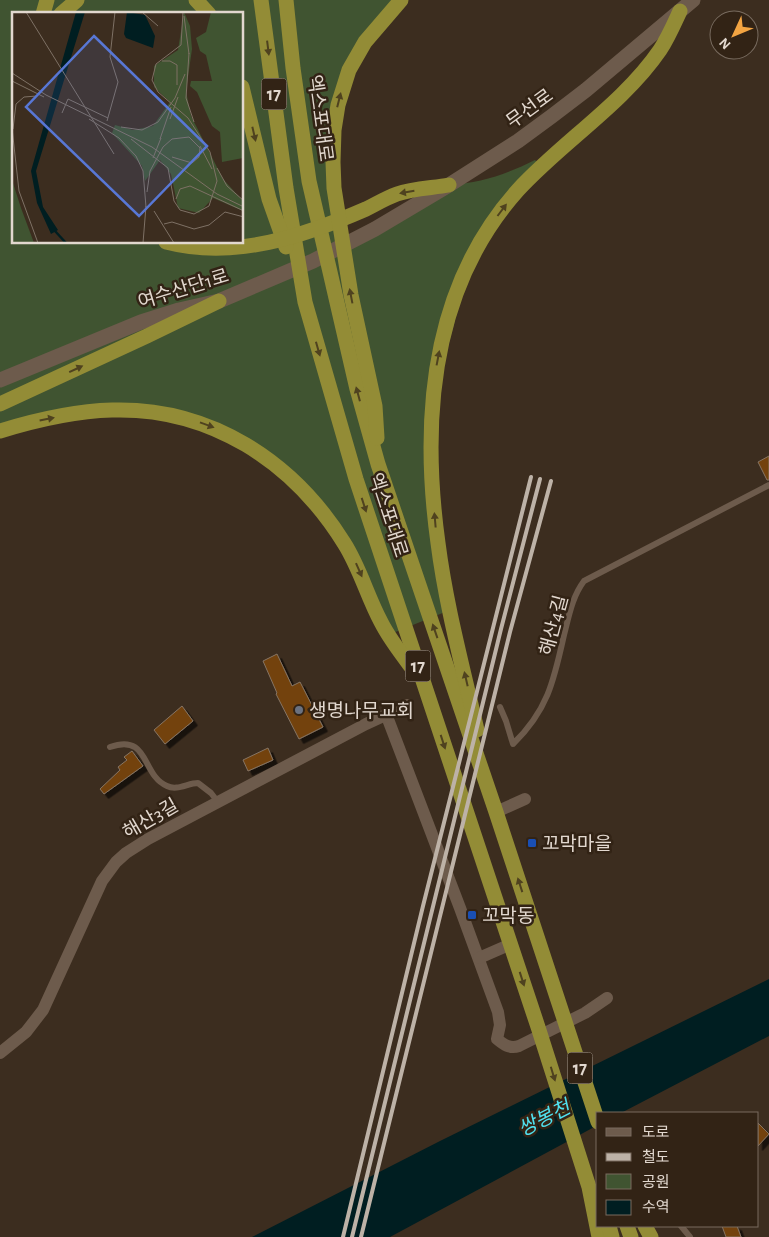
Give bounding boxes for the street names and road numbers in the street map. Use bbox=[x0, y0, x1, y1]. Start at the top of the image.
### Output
street label: 엑스포대로 bbox=[304, 73, 336, 163]
road number: 17 bbox=[262, 78, 286, 110]
street label: 무선로 bbox=[502, 85, 557, 132]
street label: 여수산단1로 bbox=[135, 266, 231, 312]
street label: 엑스포대로 bbox=[365, 471, 411, 560]
street label: 해산4길 bbox=[536, 593, 572, 658]
road number: 17 bbox=[406, 650, 430, 681]
street label: 해산3길 bbox=[119, 795, 182, 843]
road number: 17 bbox=[568, 1052, 592, 1084]

